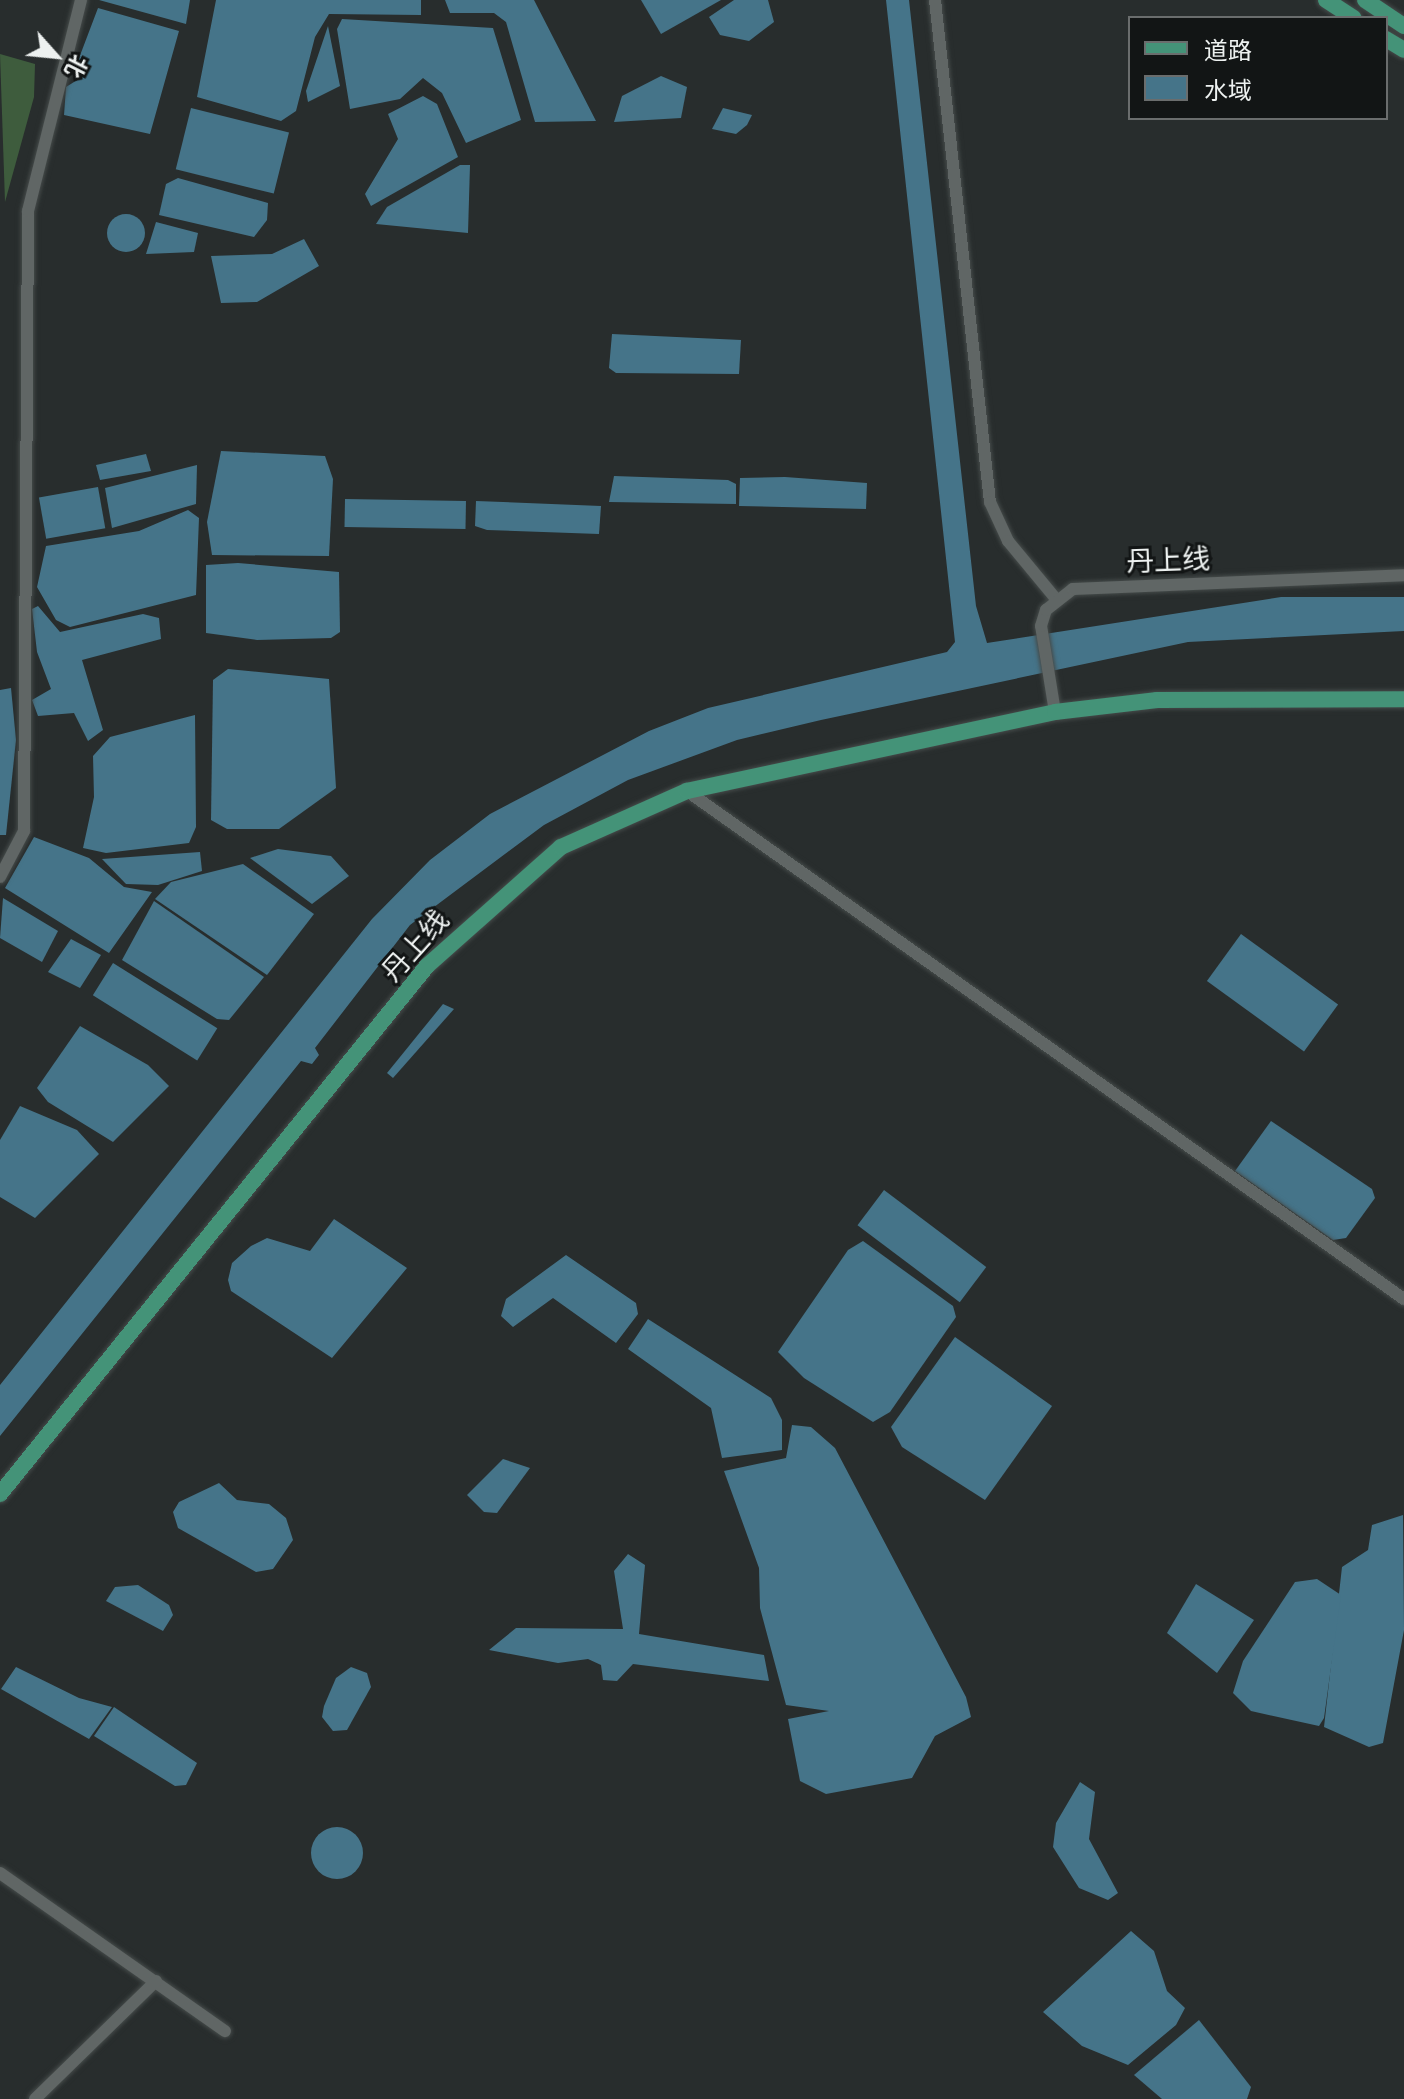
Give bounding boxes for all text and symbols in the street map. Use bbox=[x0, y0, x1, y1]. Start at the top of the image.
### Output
north arrow bbox=[16, 16, 96, 96]
legend bbox=[1128, 16, 1388, 120]
text: 道路 bbox=[1204, 33, 1252, 66]
text: 北 bbox=[59, 50, 96, 84]
text: 水域 bbox=[1204, 73, 1252, 106]
street label: 丹上线 bbox=[1125, 541, 1211, 577]
street label: 丹上线 bbox=[373, 903, 455, 987]

